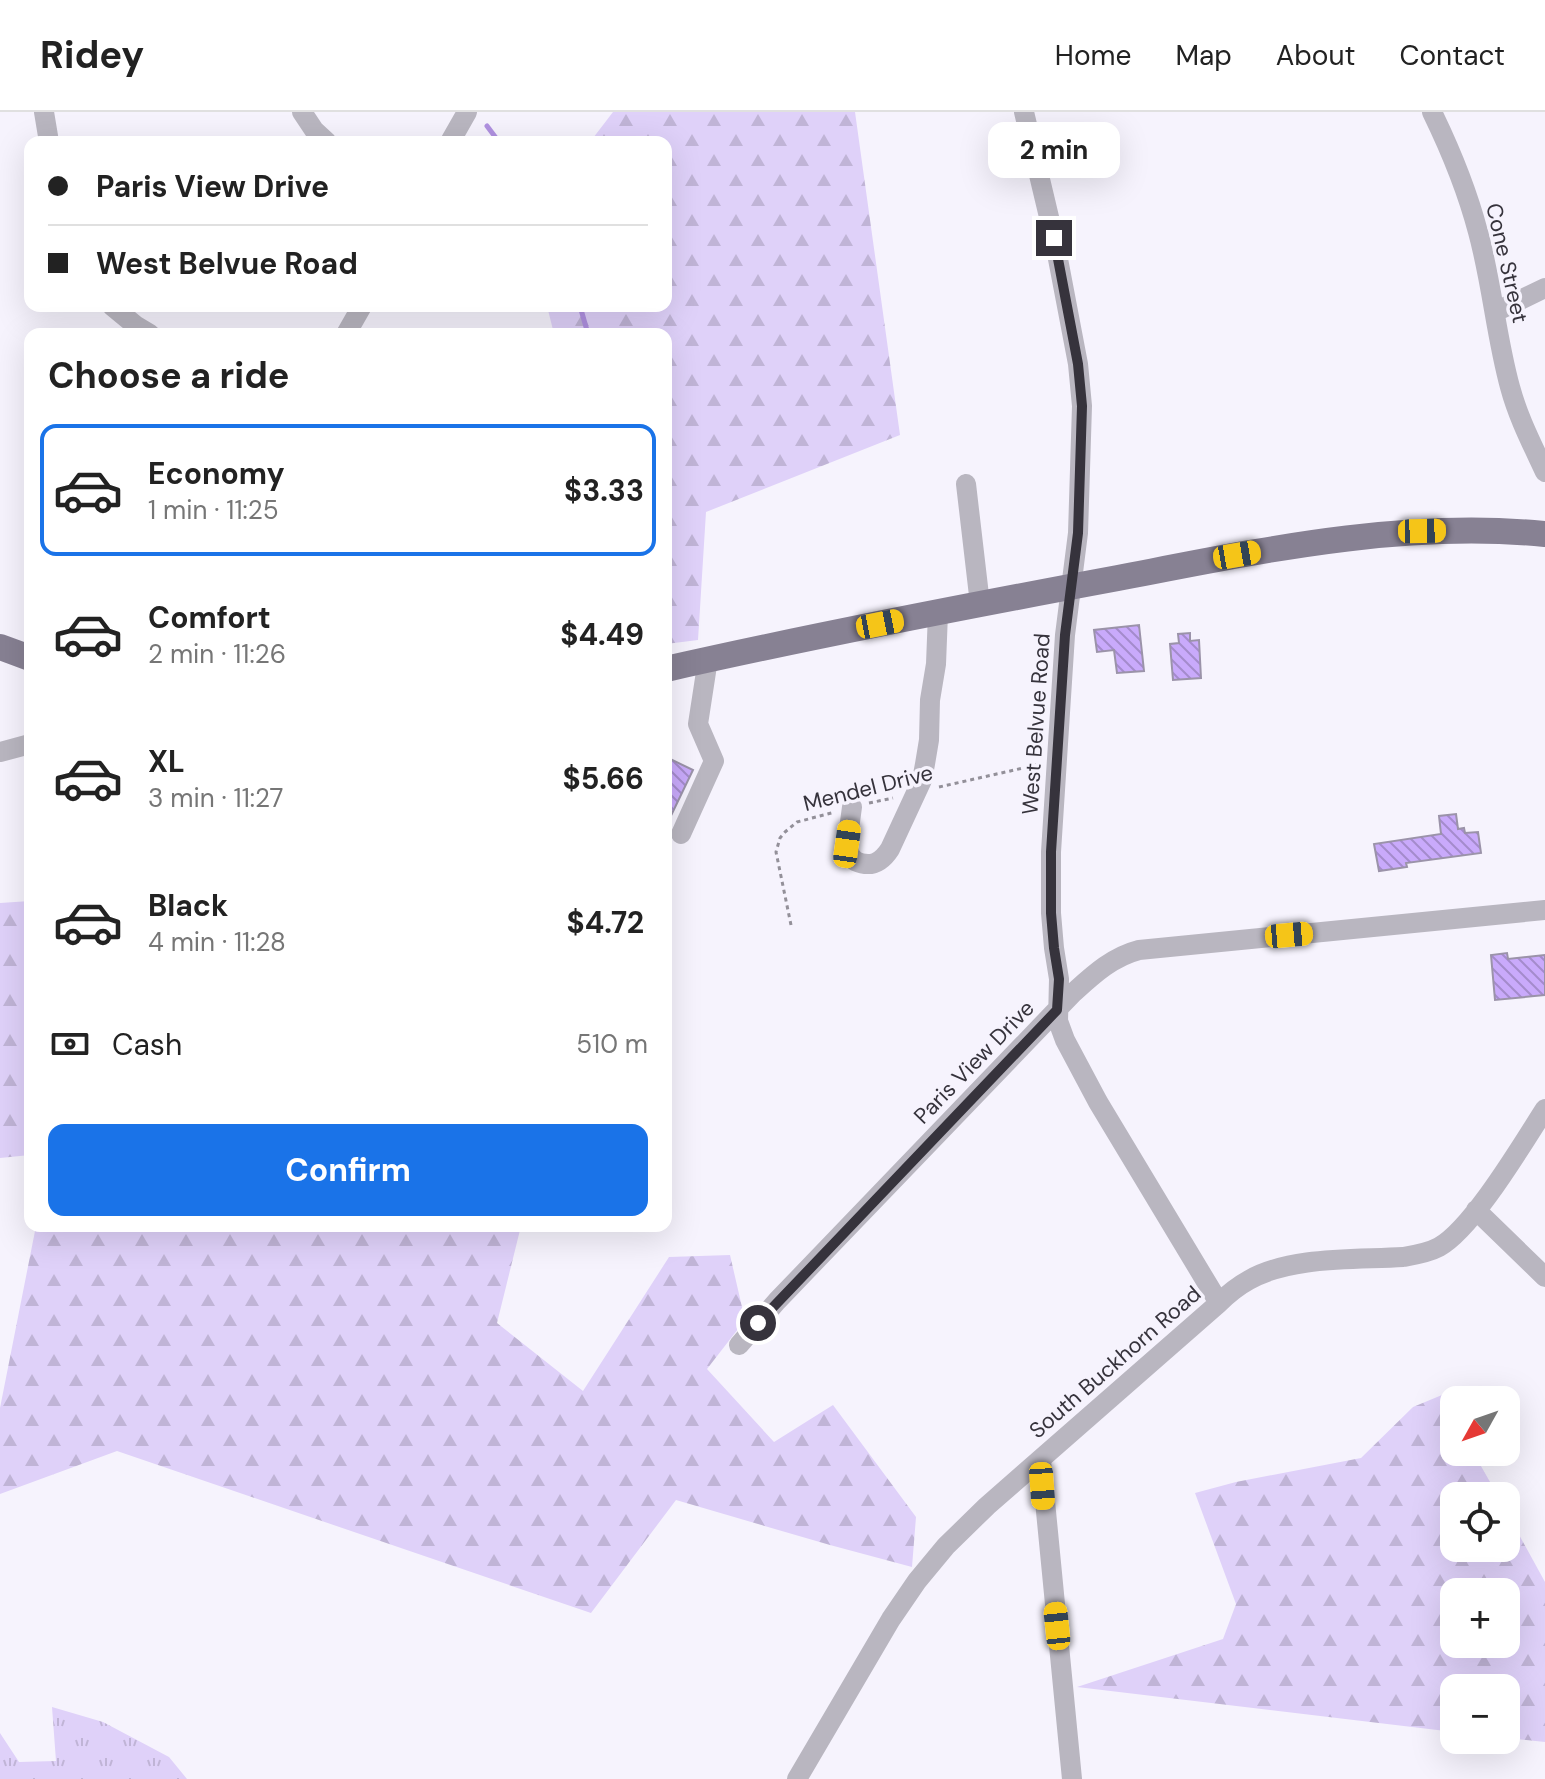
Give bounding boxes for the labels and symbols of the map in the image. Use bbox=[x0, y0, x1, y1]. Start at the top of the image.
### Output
callout: 2 min bbox=[988, 122, 1120, 178]
street label: Cone Street bbox=[1479, 200, 1535, 326]
route end bbox=[1036, 220, 1072, 256]
car bbox=[1398, 519, 1446, 543]
car bbox=[1211, 539, 1263, 571]
car bbox=[854, 608, 906, 640]
street label: West Belvue Road bbox=[1015, 632, 1057, 816]
street label: Mendel Drive bbox=[800, 758, 936, 818]
car bbox=[832, 819, 862, 869]
car bbox=[1264, 921, 1314, 949]
street label: Paris View Drive bbox=[908, 994, 1040, 1130]
street label: South Buckhorn Road bbox=[1023, 1279, 1207, 1445]
route start bbox=[740, 1305, 776, 1341]
north arrow bbox=[1440, 1386, 1520, 1466]
car bbox=[1028, 1461, 1056, 1511]
car bbox=[1043, 1601, 1071, 1651]

